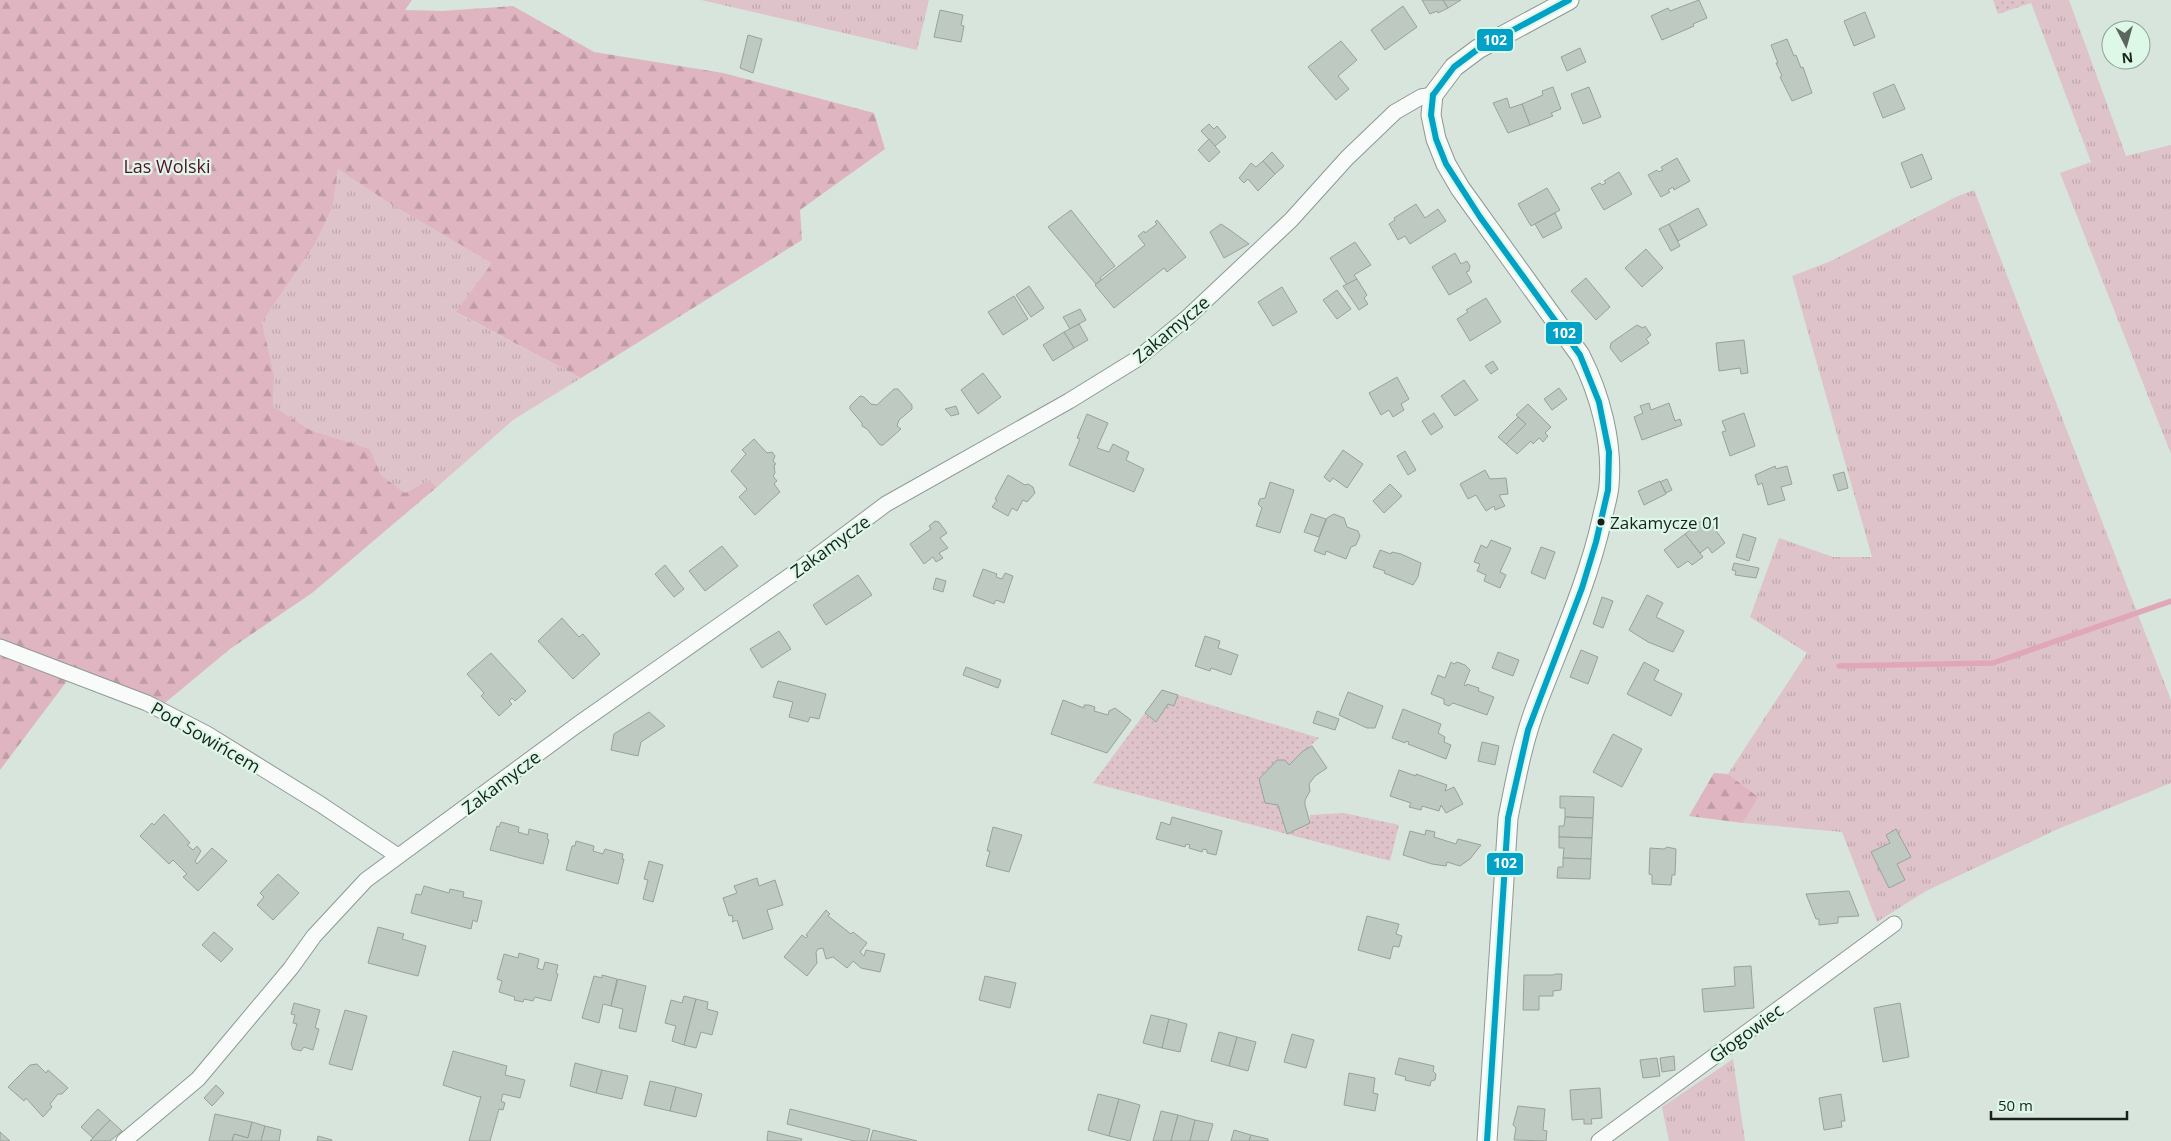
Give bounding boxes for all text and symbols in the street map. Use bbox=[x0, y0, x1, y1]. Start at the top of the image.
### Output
north arrow bbox=[2101, 20, 2151, 70]
line badge: 102 bbox=[1476, 28, 1514, 52]
text: 102 bbox=[1483, 30, 1507, 49]
text: N bbox=[2121, 48, 2134, 68]
park label: Las Wolski bbox=[123, 154, 211, 178]
street label: Zakamycze bbox=[1128, 290, 1214, 368]
line badge: 102 bbox=[1545, 321, 1583, 345]
text: 102 bbox=[1552, 323, 1576, 342]
street label: Zakamycze bbox=[785, 509, 875, 583]
place label: Zakamycze 01 bbox=[1610, 511, 1721, 534]
marker: Zakamycze 01 bbox=[1596, 517, 1606, 527]
street label: Pod Sowińcem bbox=[147, 696, 265, 778]
street label: Zakamycze bbox=[457, 745, 545, 819]
line badge: 102 bbox=[1486, 852, 1524, 876]
text: 102 bbox=[1493, 853, 1517, 872]
street label: Głogowiec bbox=[1704, 998, 1788, 1068]
scale bar bbox=[1991, 1088, 2127, 1120]
text: 50 m bbox=[1998, 1095, 2033, 1115]

